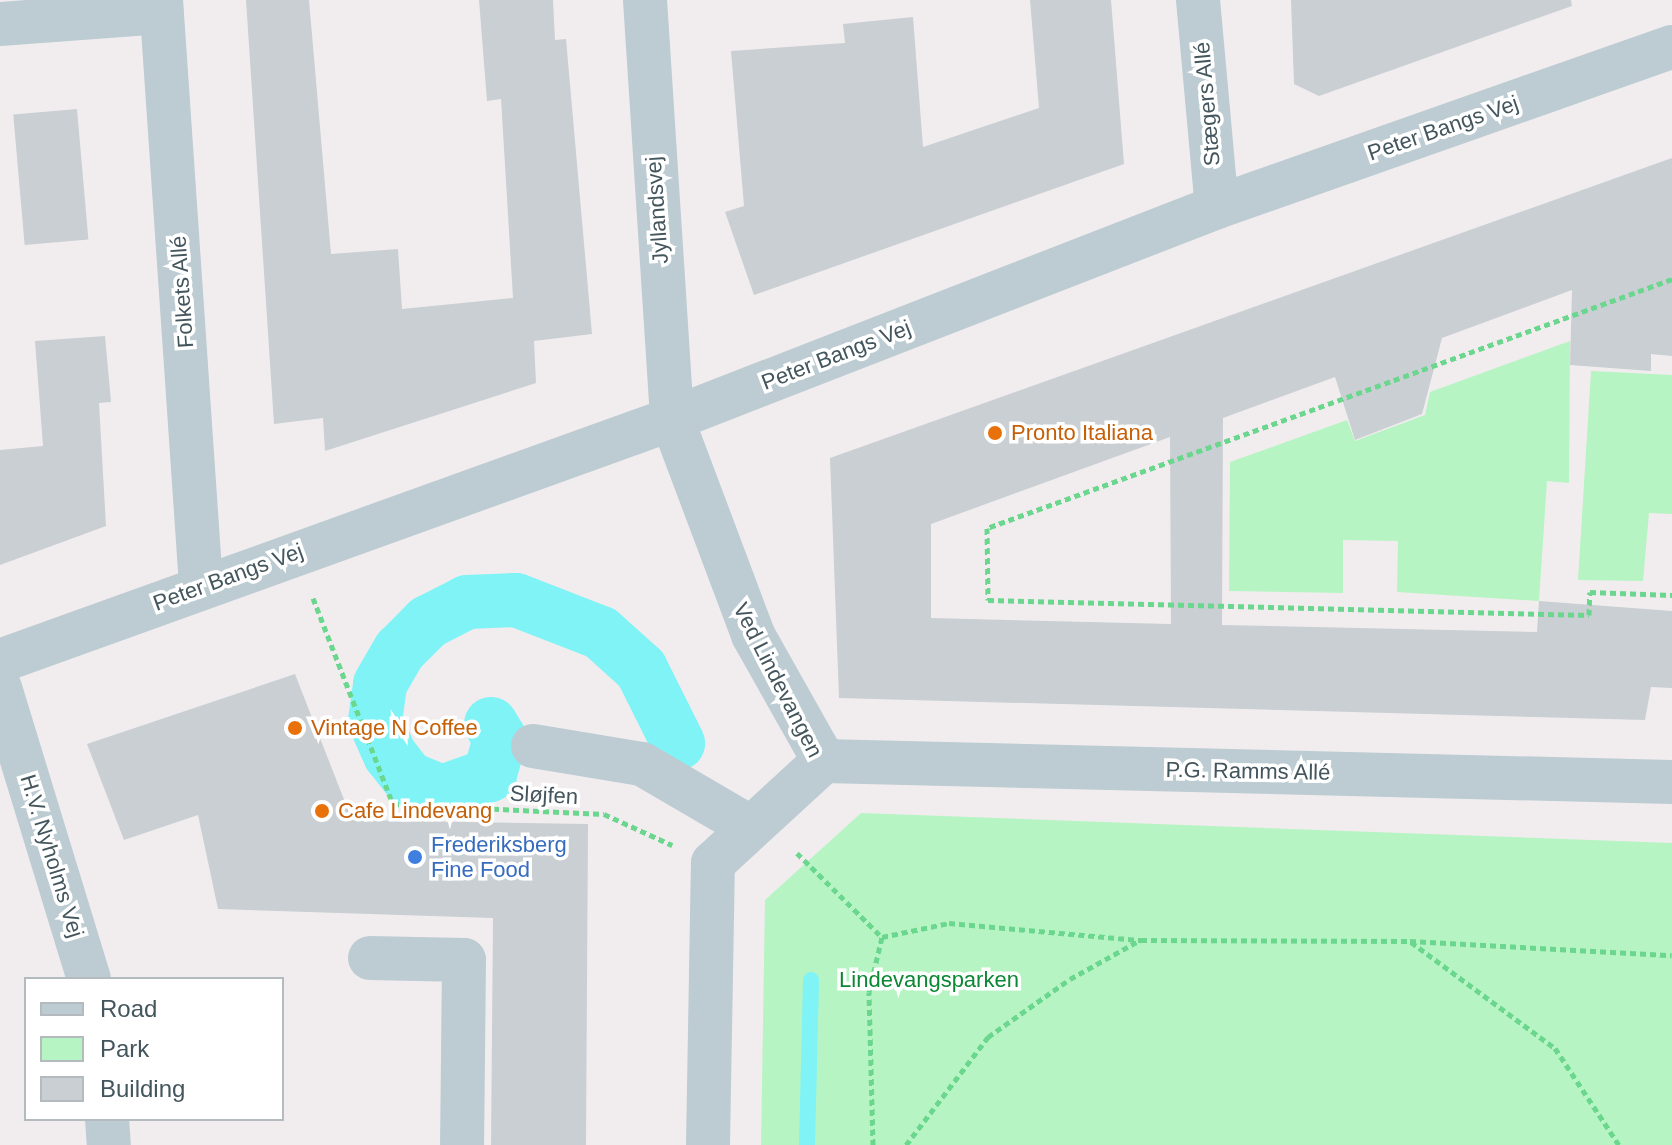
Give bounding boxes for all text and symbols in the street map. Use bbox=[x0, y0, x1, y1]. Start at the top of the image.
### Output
street label: Stægers Allé bbox=[1188, 40, 1226, 168]
street label: Peter Bangs Vej bbox=[1364, 90, 1522, 166]
street label: Jyllandsvej bbox=[640, 155, 674, 265]
street label: Folkets Allé bbox=[165, 234, 199, 350]
street label: Peter Bangs Vej bbox=[758, 314, 914, 396]
place label: Pronto Italiana bbox=[1011, 420, 1153, 446]
marker: Pronto Italiana bbox=[986, 424, 1004, 442]
street label: Peter Bangs Vej bbox=[149, 538, 307, 616]
street label: Ved Lindevangen bbox=[728, 598, 828, 762]
place label: Vintage N Coffee bbox=[311, 715, 478, 741]
marker: Vintage N Coffee bbox=[286, 719, 304, 737]
street label: P.G. Ramms Allé bbox=[1165, 756, 1331, 786]
street label: H.V. Nyholms Vej bbox=[15, 771, 89, 941]
street label: Sløjfen bbox=[509, 780, 579, 810]
place label: Cafe Lindevang bbox=[338, 798, 492, 824]
marker: Cafe Lindevang bbox=[313, 802, 331, 820]
place label: Frederiksberg Fine Food bbox=[431, 831, 567, 882]
marker: Frederiksberg Fine Food bbox=[406, 848, 424, 866]
park label: Lindevangsparken bbox=[839, 967, 1019, 993]
legend bbox=[24, 977, 284, 1121]
text: Road bbox=[100, 995, 157, 1022]
text: Park bbox=[100, 1035, 149, 1062]
text: Building bbox=[100, 1075, 185, 1102]

